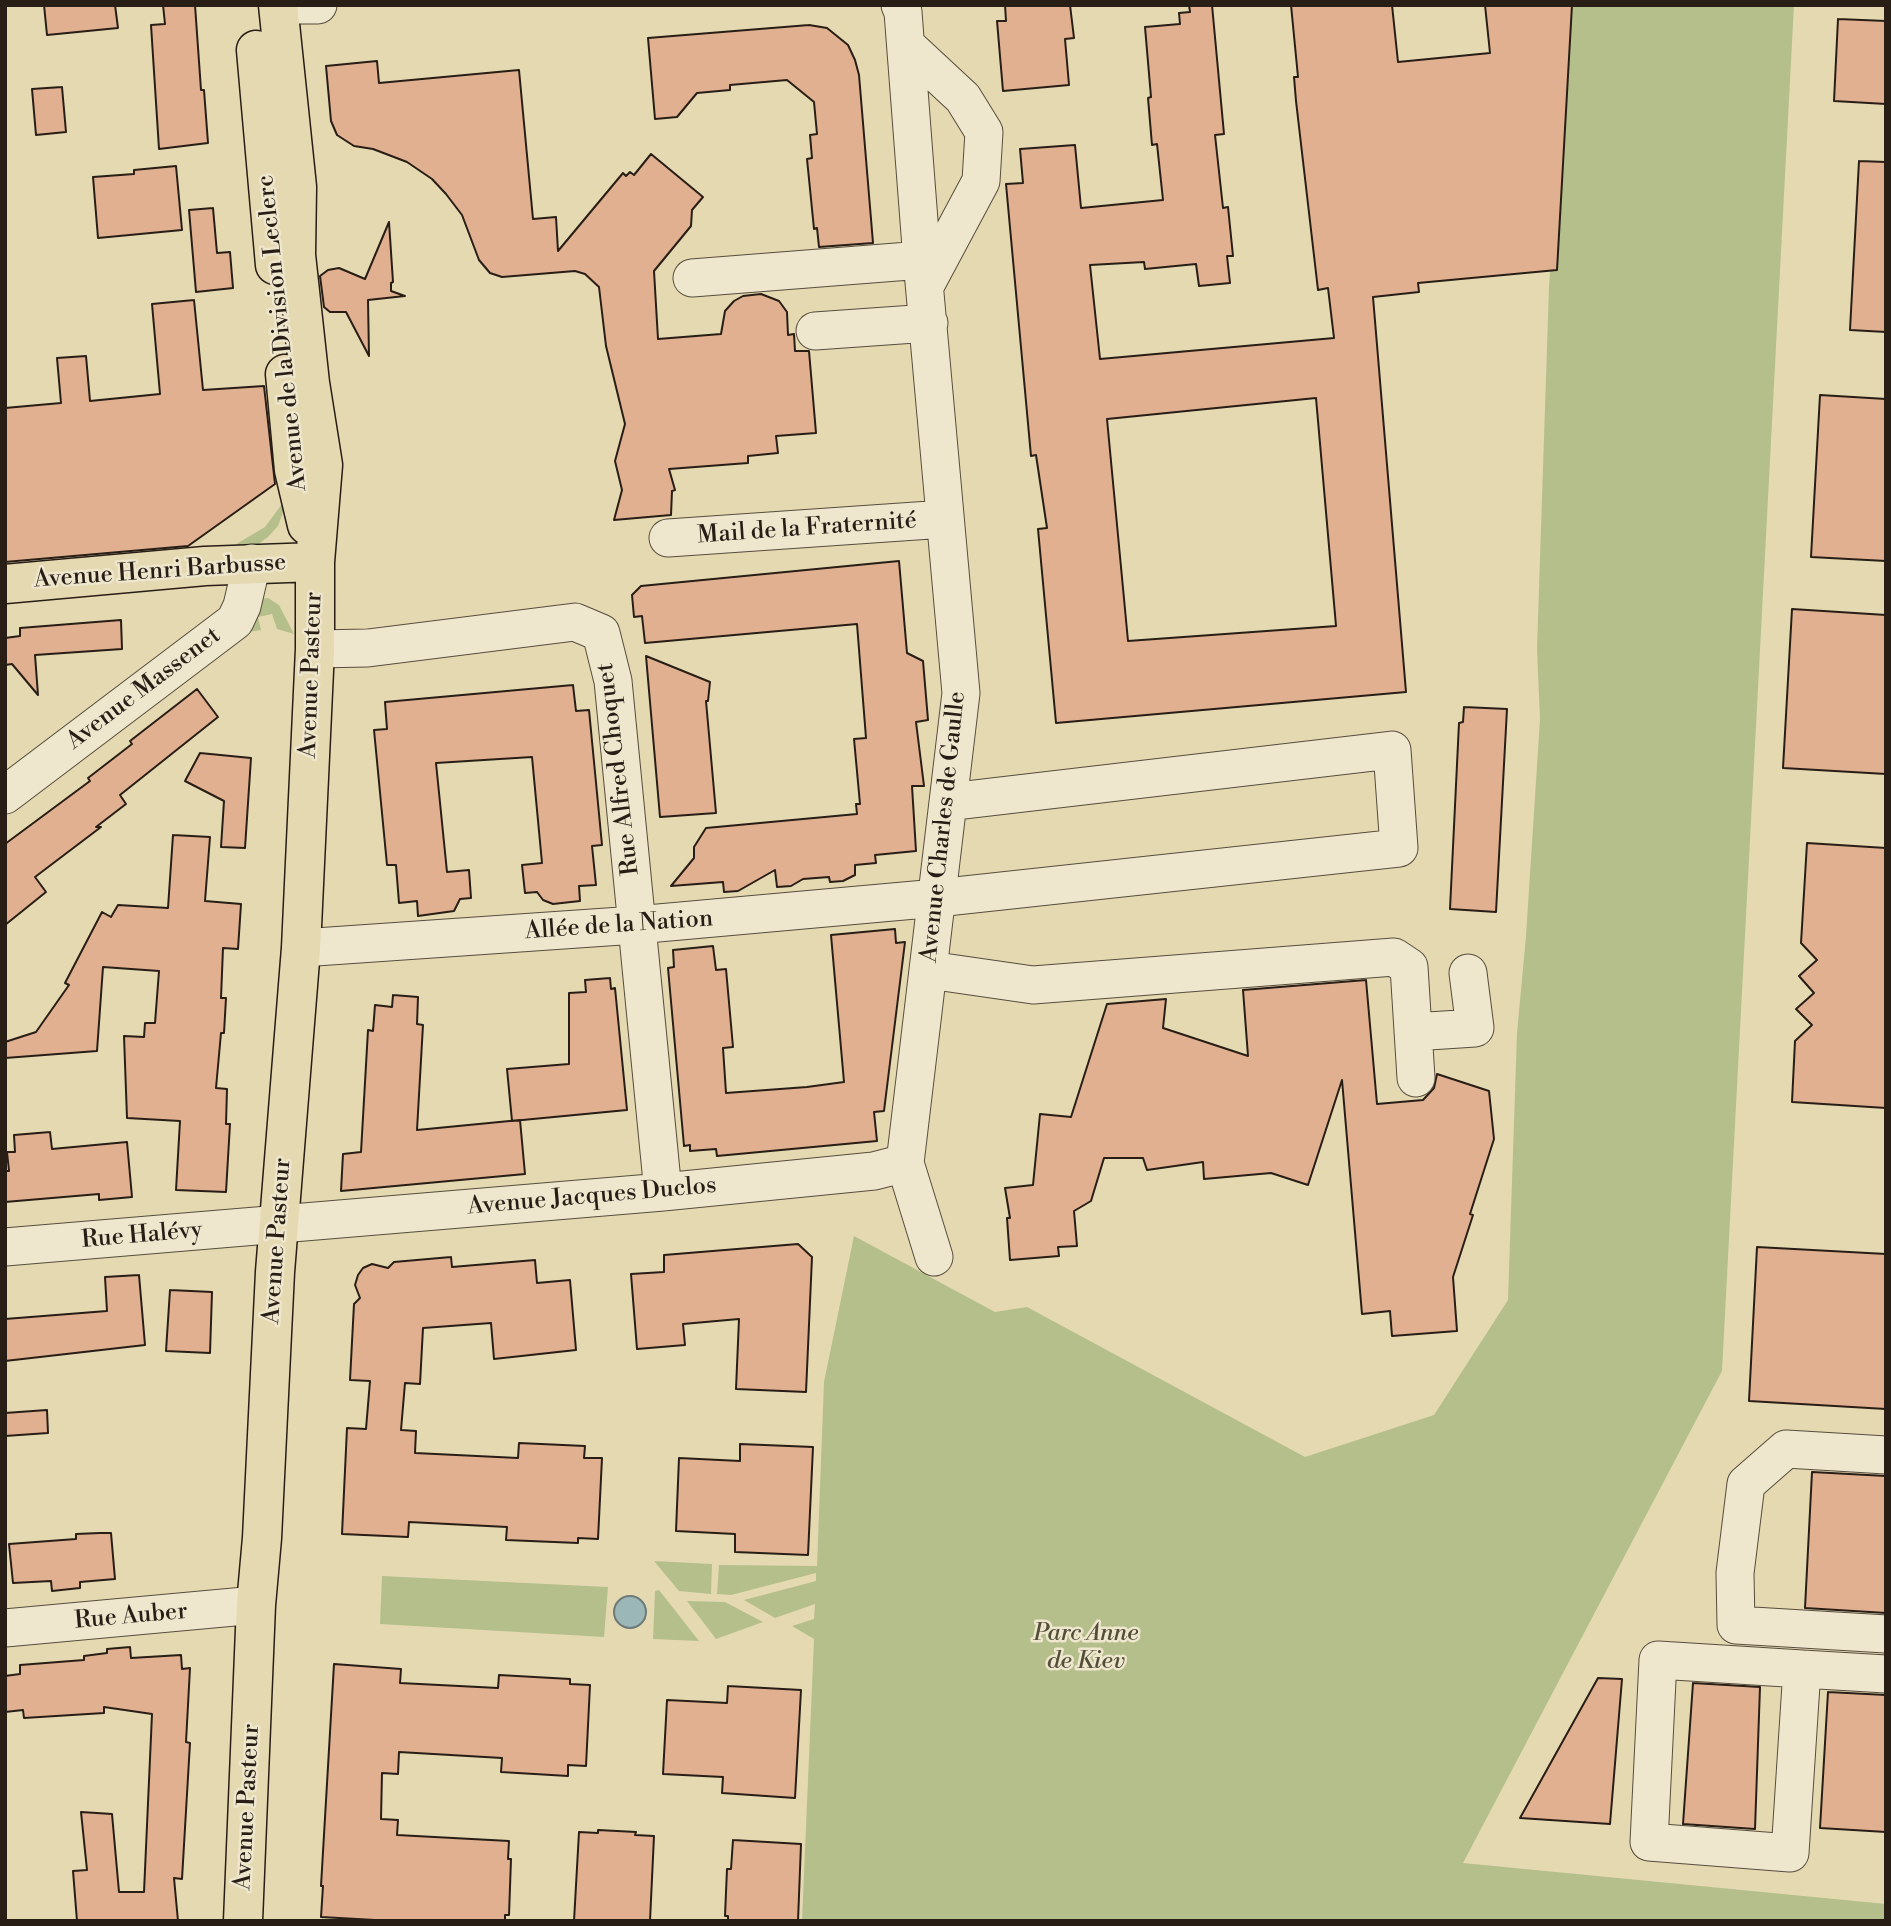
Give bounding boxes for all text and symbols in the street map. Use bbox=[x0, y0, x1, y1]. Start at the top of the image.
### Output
street label: Avenue de la Division Leclerc bbox=[252, 173, 314, 493]
street label: Mail de la Fraternité bbox=[696, 507, 918, 551]
street label: Avenue Henri Barbusse bbox=[33, 549, 287, 595]
street label: Avenue Pasteur bbox=[295, 591, 329, 759]
street label: Avenue Massenet bbox=[61, 622, 227, 756]
street label: Rue Alfred Choquet bbox=[592, 661, 646, 877]
street label: Avenue Charles de Gaulle bbox=[915, 690, 973, 964]
street label: Allée de la Nation bbox=[524, 905, 714, 947]
street label: Avenue Pasteur bbox=[258, 1157, 298, 1325]
street label: Avenue Jacques Duclos bbox=[466, 1172, 718, 1222]
street label: Rue Halévy bbox=[80, 1216, 204, 1256]
street label: Rue Auber bbox=[73, 1598, 189, 1636]
park label: Parc Anne de Kiev bbox=[1034, 1620, 1138, 1676]
street label: Avenue Pasteur bbox=[229, 1723, 267, 1891]

